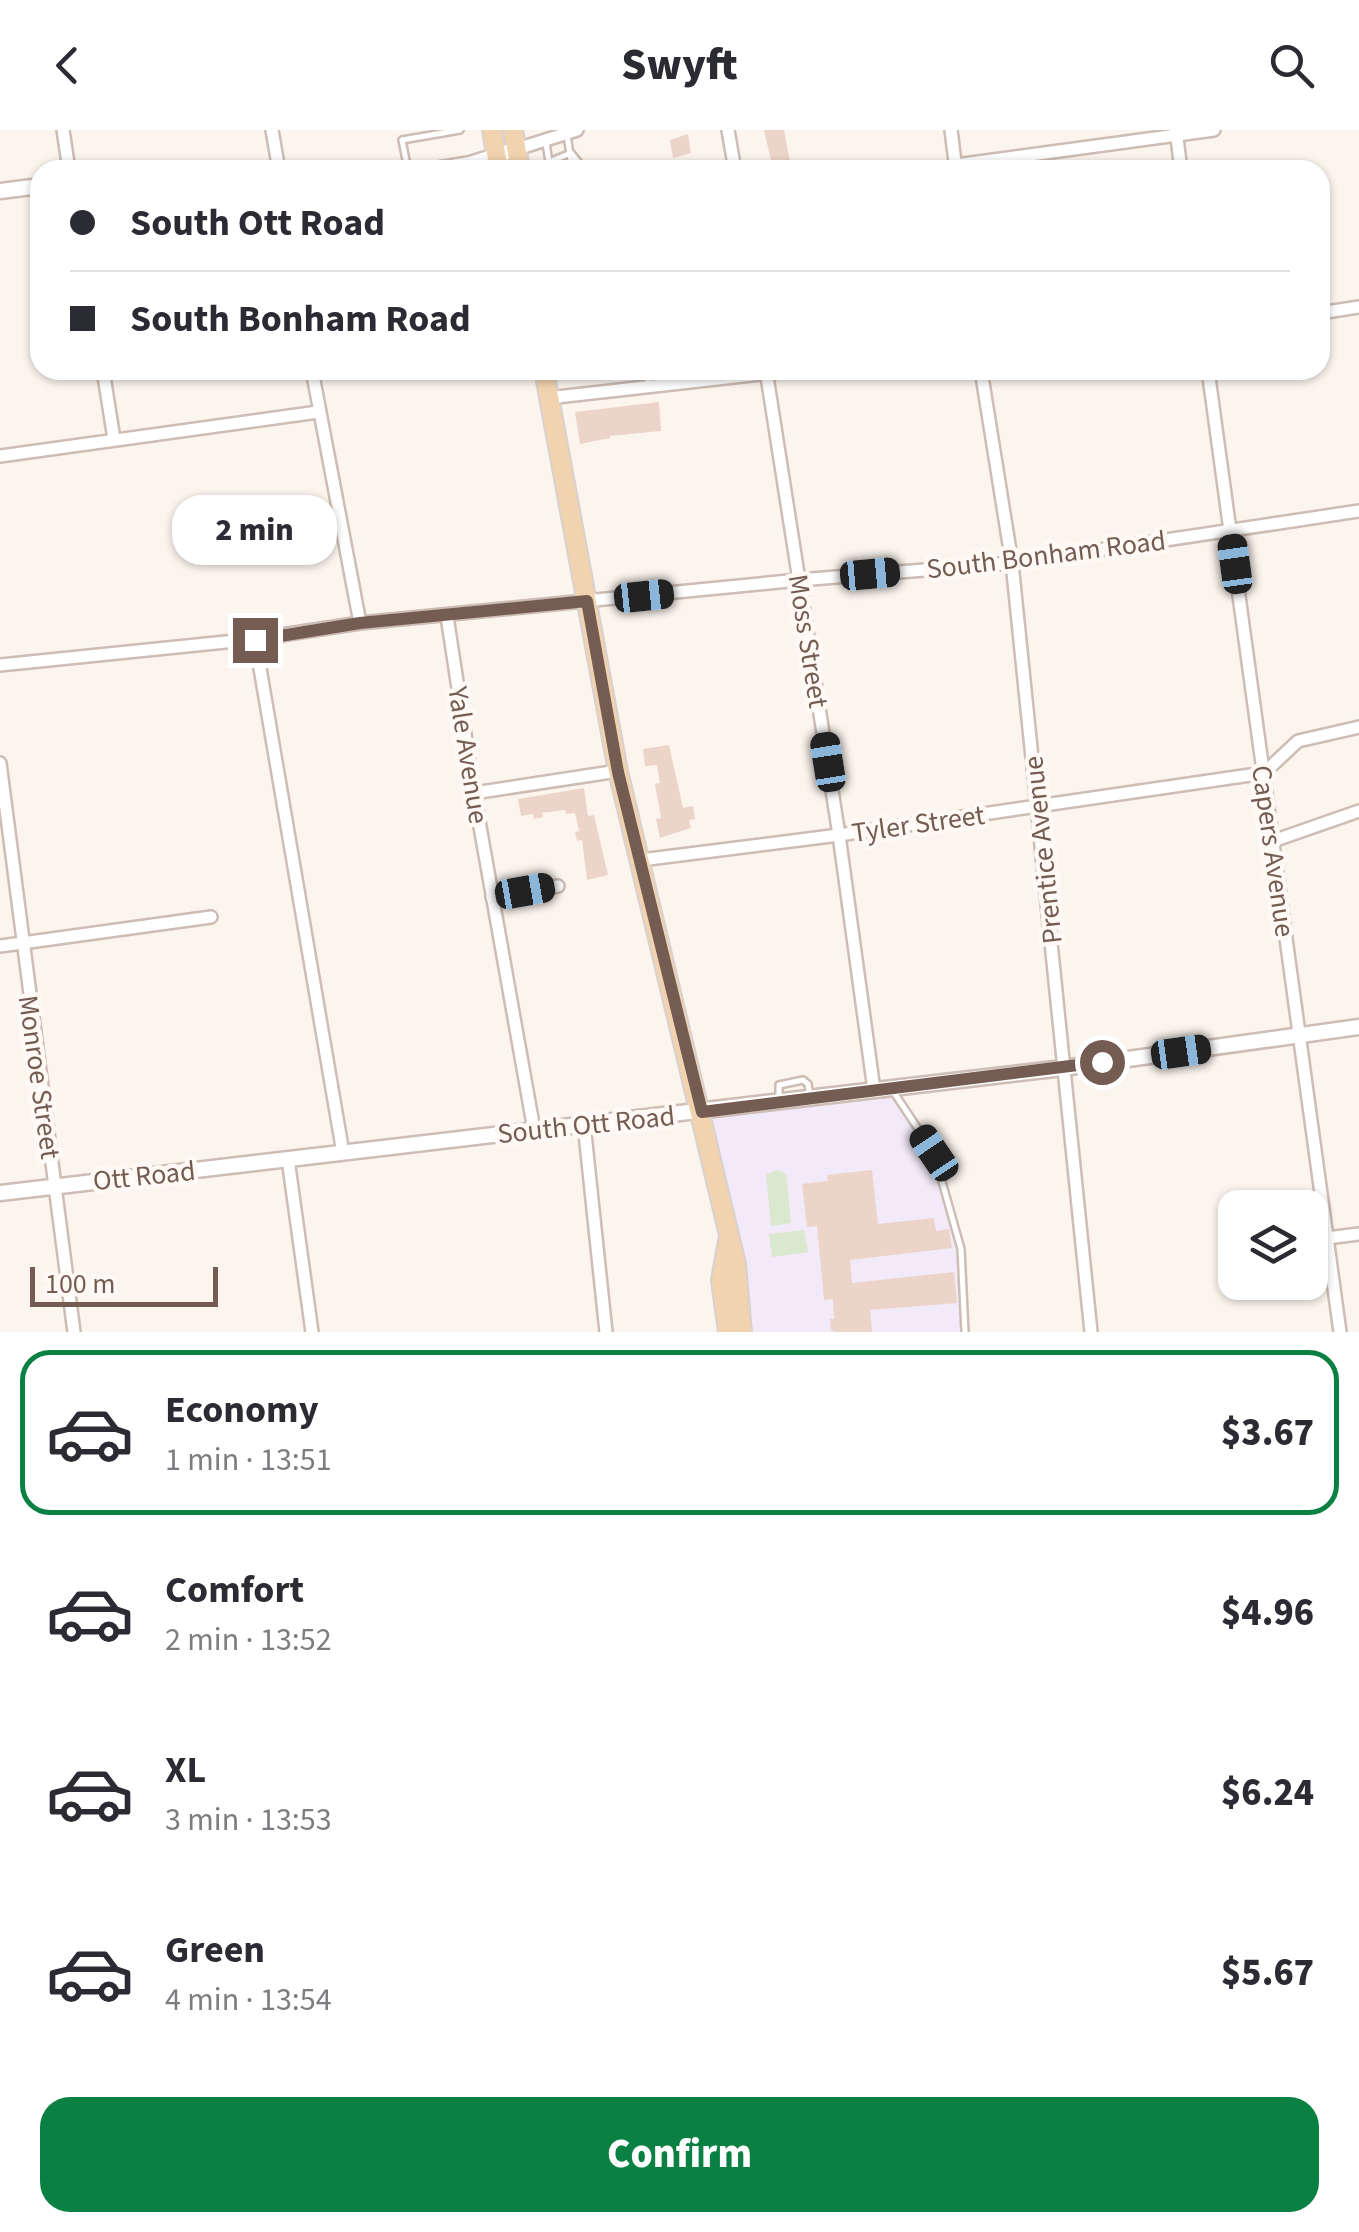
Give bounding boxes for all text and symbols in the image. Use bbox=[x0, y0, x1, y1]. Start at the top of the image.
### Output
text: Swyft bbox=[621, 33, 738, 97]
icon: back bbox=[40, 38, 95, 93]
icon: search bbox=[1264, 38, 1319, 93]
text: South Ott Road bbox=[130, 196, 385, 250]
text: South Bonham Road bbox=[130, 292, 471, 346]
callout: 2 min bbox=[172, 495, 338, 565]
text: 2 min bbox=[215, 507, 294, 553]
street label: South Bonham Road bbox=[924, 520, 1168, 590]
car bbox=[1216, 532, 1254, 596]
car bbox=[839, 556, 901, 592]
street label: Moss Street bbox=[778, 572, 838, 711]
car bbox=[613, 578, 675, 614]
route end bbox=[233, 618, 278, 663]
street label: Yale Avenue bbox=[437, 683, 499, 827]
car bbox=[808, 730, 848, 794]
street label: Prentice Avenue bbox=[1013, 754, 1073, 946]
street label: Capers Avenue bbox=[1241, 763, 1305, 939]
street label: Tyler Street bbox=[849, 795, 988, 853]
car bbox=[493, 871, 557, 911]
street label: Monroe Street bbox=[8, 993, 70, 1162]
car bbox=[1149, 1033, 1213, 1071]
route start bbox=[1080, 1040, 1125, 1085]
street label: South Ott Road bbox=[495, 1096, 677, 1154]
car bbox=[905, 1120, 963, 1186]
street label: Ott Road bbox=[91, 1151, 197, 1201]
map controls bbox=[1218, 1190, 1328, 1300]
button: layers bbox=[1218, 1190, 1328, 1300]
scale bar bbox=[30, 1262, 218, 1306]
text: 100 m bbox=[45, 1264, 116, 1304]
text: Economy bbox=[165, 1383, 318, 1437]
icon: car bbox=[45, 1388, 135, 1478]
text: $3.67 bbox=[1221, 1406, 1314, 1460]
text: 1 min · 13:51 bbox=[165, 1437, 332, 1483]
text: Comfort bbox=[165, 1563, 304, 1617]
icon: car bbox=[45, 1568, 135, 1658]
text: $4.96 bbox=[1221, 1586, 1314, 1640]
text: 2 min · 13:52 bbox=[165, 1617, 332, 1663]
text: XL bbox=[165, 1743, 206, 1797]
icon: car bbox=[45, 1748, 135, 1838]
text: $6.24 bbox=[1221, 1766, 1314, 1820]
text: 3 min · 13:53 bbox=[165, 1797, 332, 1843]
text: Green bbox=[165, 1923, 265, 1977]
icon: car bbox=[45, 1928, 135, 2018]
text: $5.67 bbox=[1221, 1946, 1314, 2000]
text: 4 min · 13:54 bbox=[165, 1977, 332, 2023]
button: Confirm bbox=[40, 2097, 1319, 2212]

